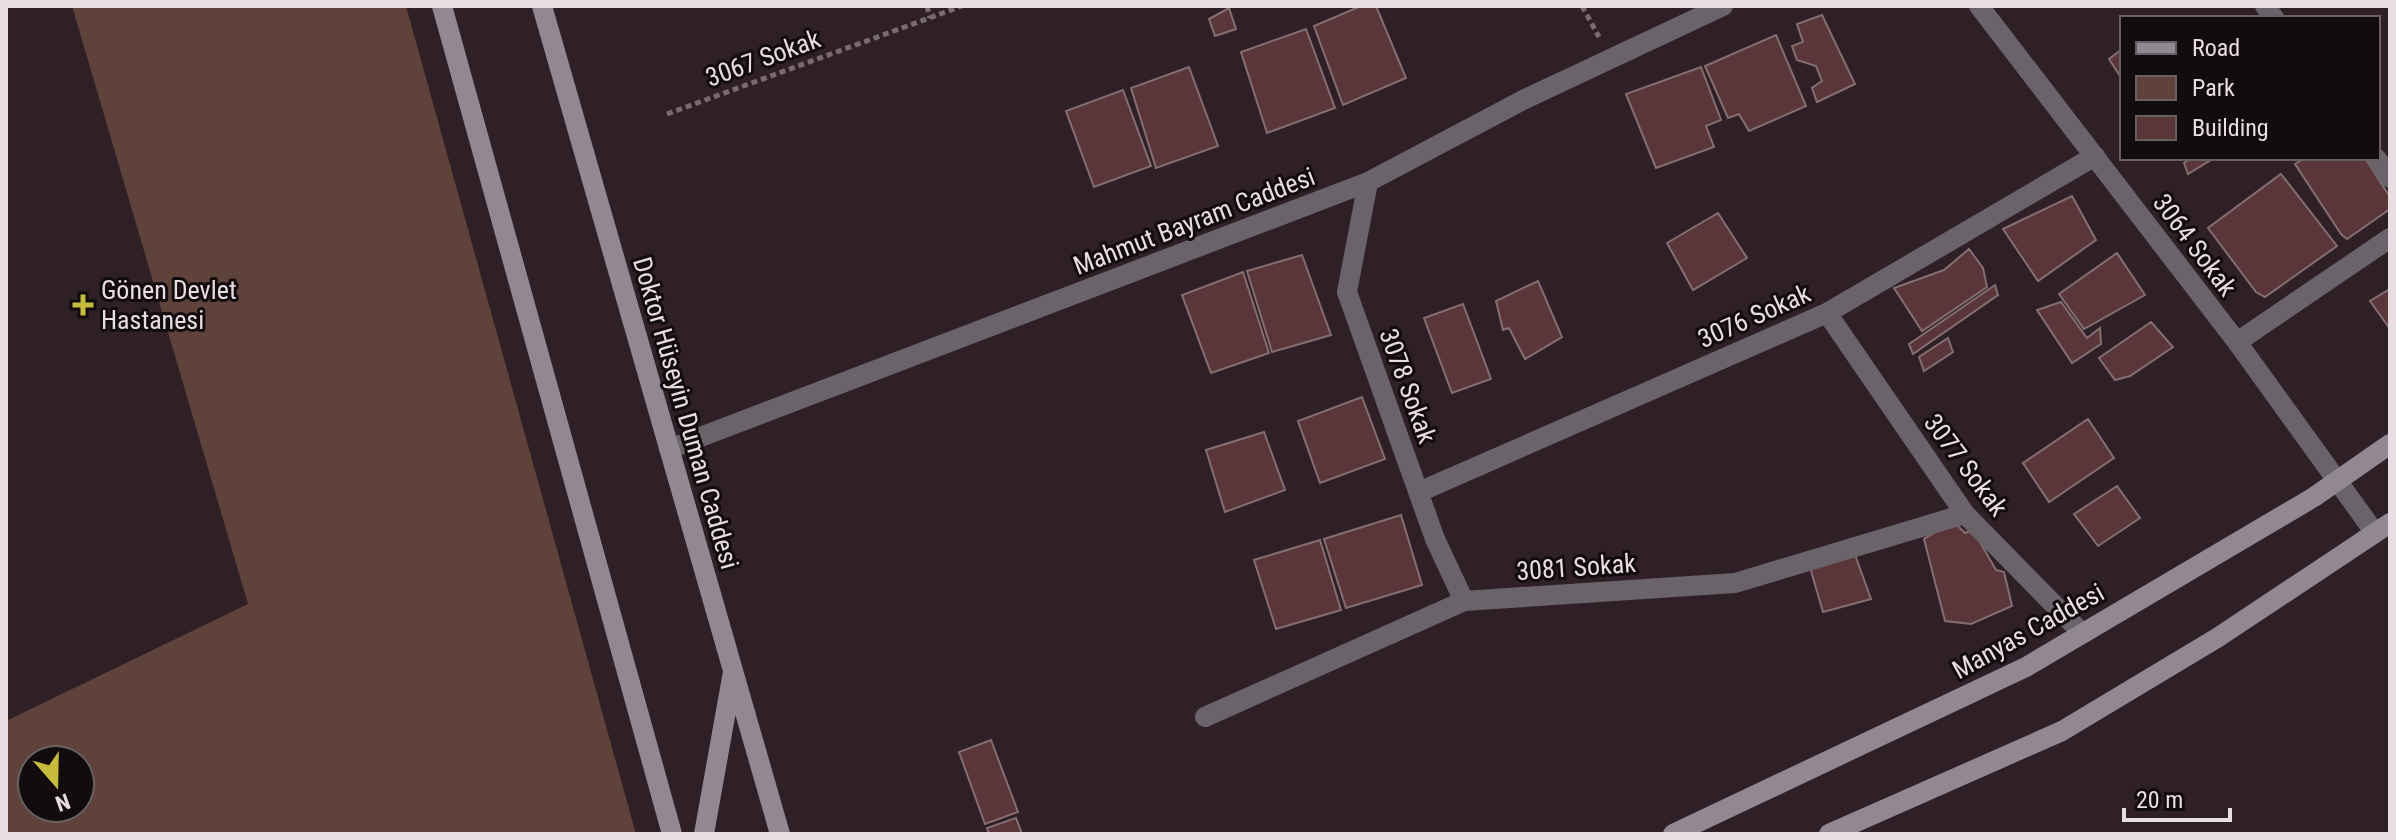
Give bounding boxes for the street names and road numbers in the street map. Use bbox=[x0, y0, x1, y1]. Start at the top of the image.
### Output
street label: 3067 Sokak bbox=[702, 23, 825, 93]
street label: Mahmut Bayram Caddesi bbox=[1069, 161, 1319, 281]
street label: 3064 Sokak bbox=[2147, 188, 2243, 302]
street label: Doktor Hüseyin Duman Caddesi bbox=[627, 254, 745, 572]
street label: 3076 Sokak bbox=[1693, 278, 1815, 354]
street label: 3078 Sokak bbox=[1373, 325, 1443, 448]
street label: 3077 Sokak bbox=[1918, 408, 2014, 522]
street label: 3081 Sokak bbox=[1515, 548, 1637, 586]
street label: Manyas Caddesi bbox=[1947, 577, 2109, 685]

